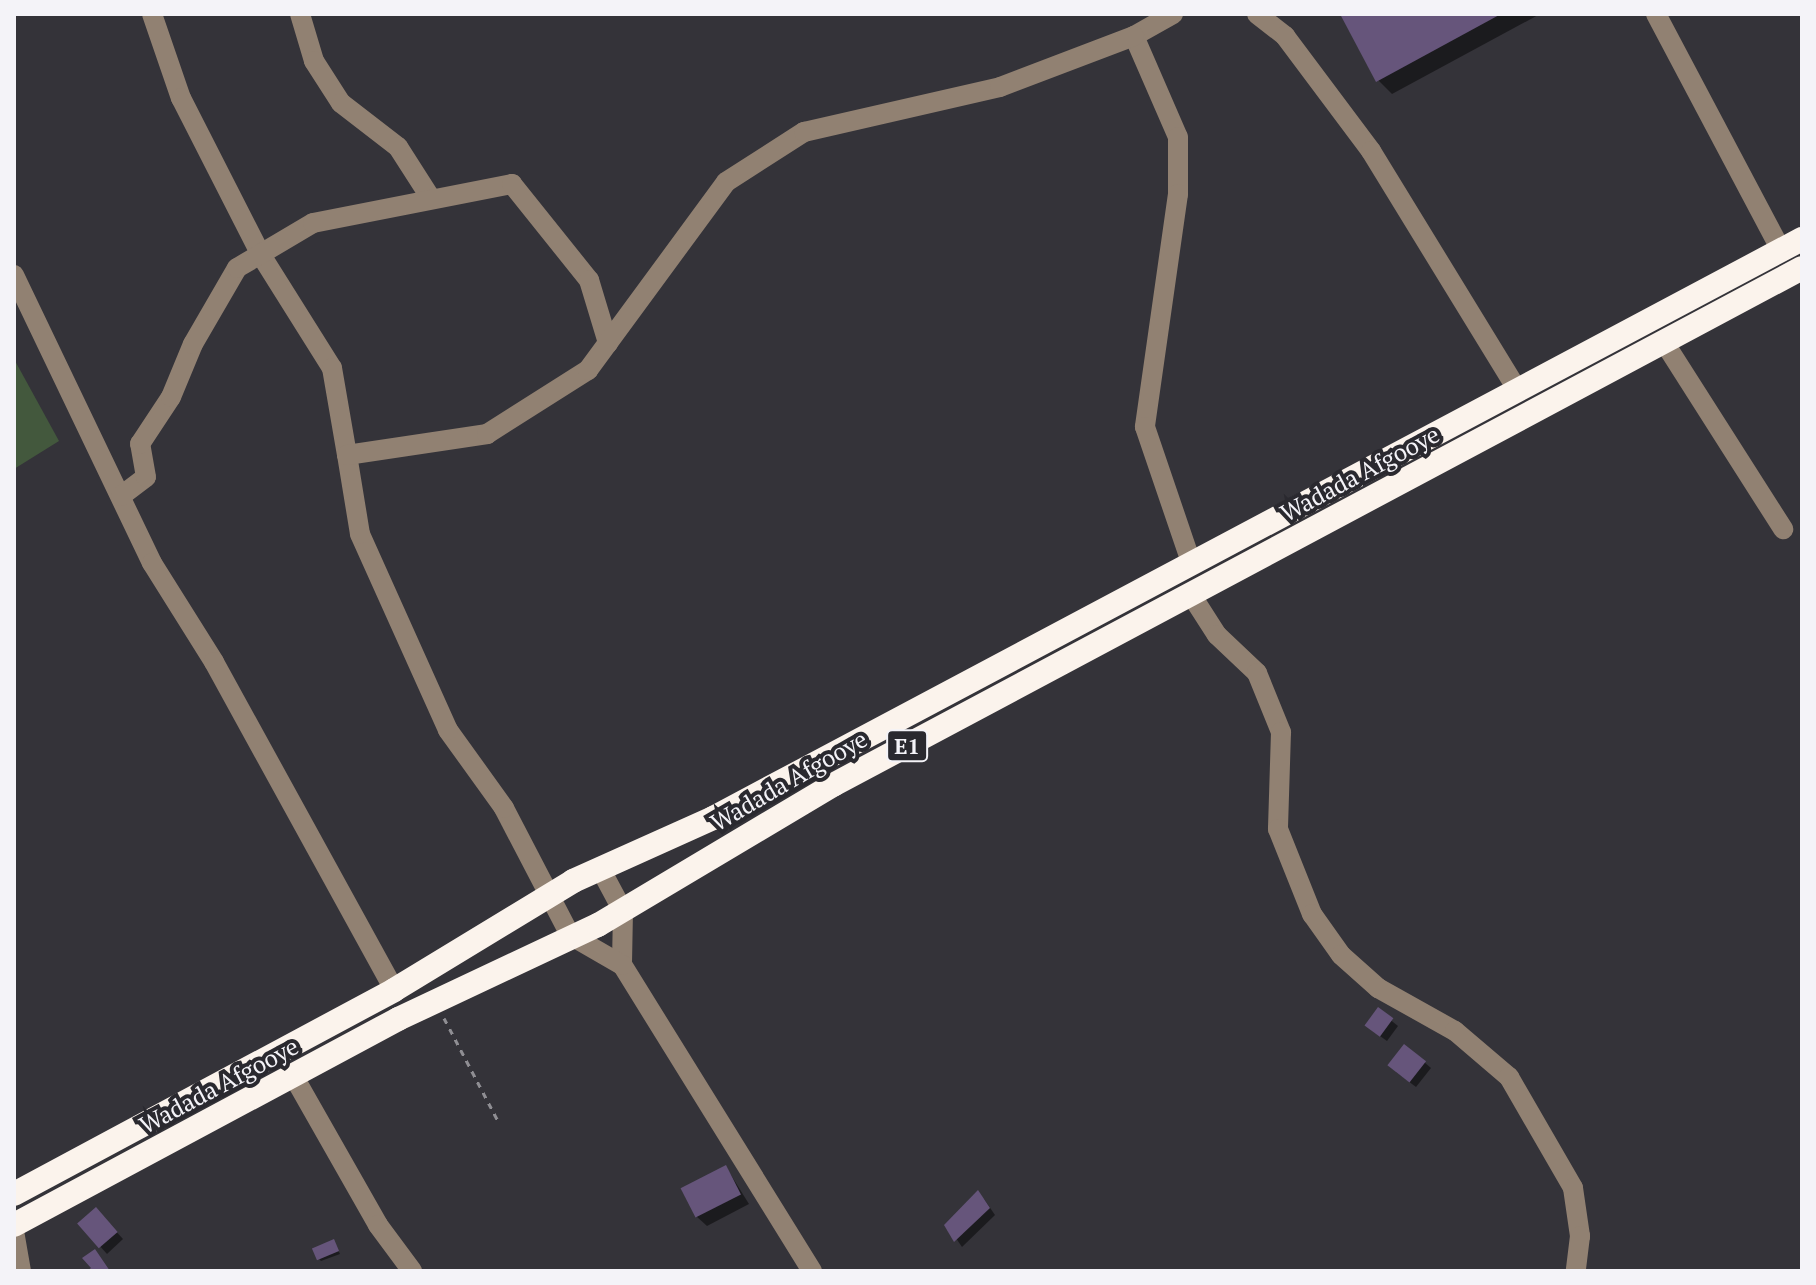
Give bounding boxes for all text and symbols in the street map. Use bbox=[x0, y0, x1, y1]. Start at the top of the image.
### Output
street label: Wadada Afgooye bbox=[1275, 420, 1445, 528]
street label: Wadada Afgooye bbox=[705, 724, 873, 838]
road number: E1 bbox=[885, 728, 929, 764]
street label: Wadada Afgooye bbox=[134, 1032, 304, 1140]

